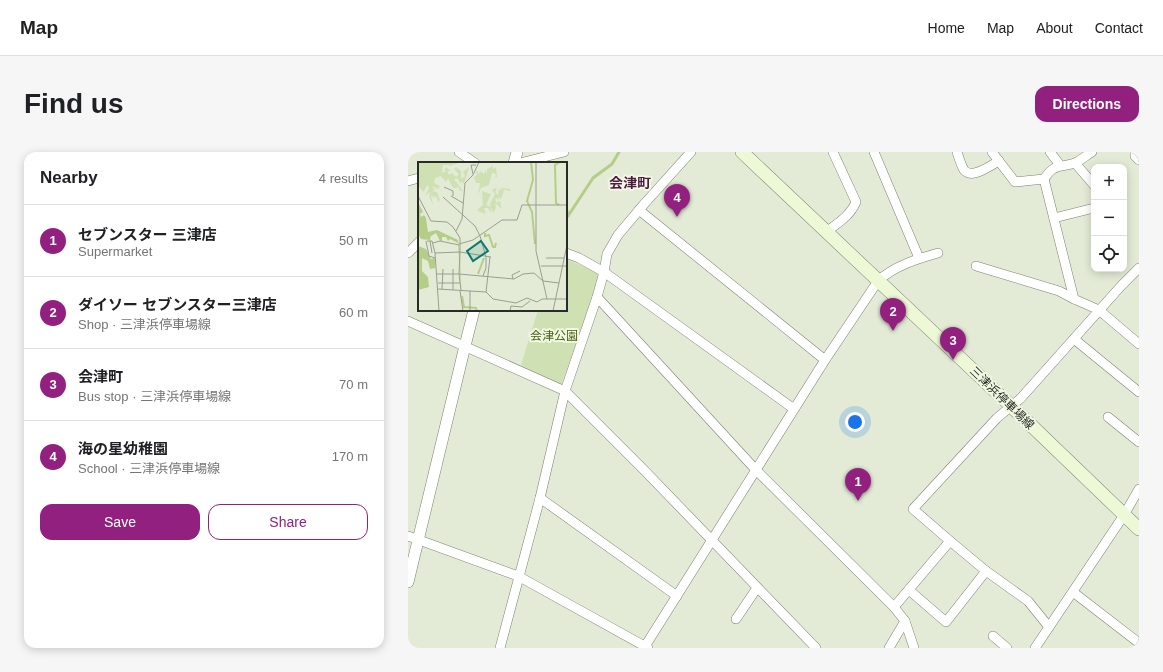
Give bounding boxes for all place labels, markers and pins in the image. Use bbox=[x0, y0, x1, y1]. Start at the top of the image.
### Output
pin: 4 bbox=[664, 184, 690, 217]
pin: 2 bbox=[880, 298, 906, 331]
pin: 3 bbox=[940, 327, 966, 360]
pin: 1 bbox=[845, 468, 871, 501]

